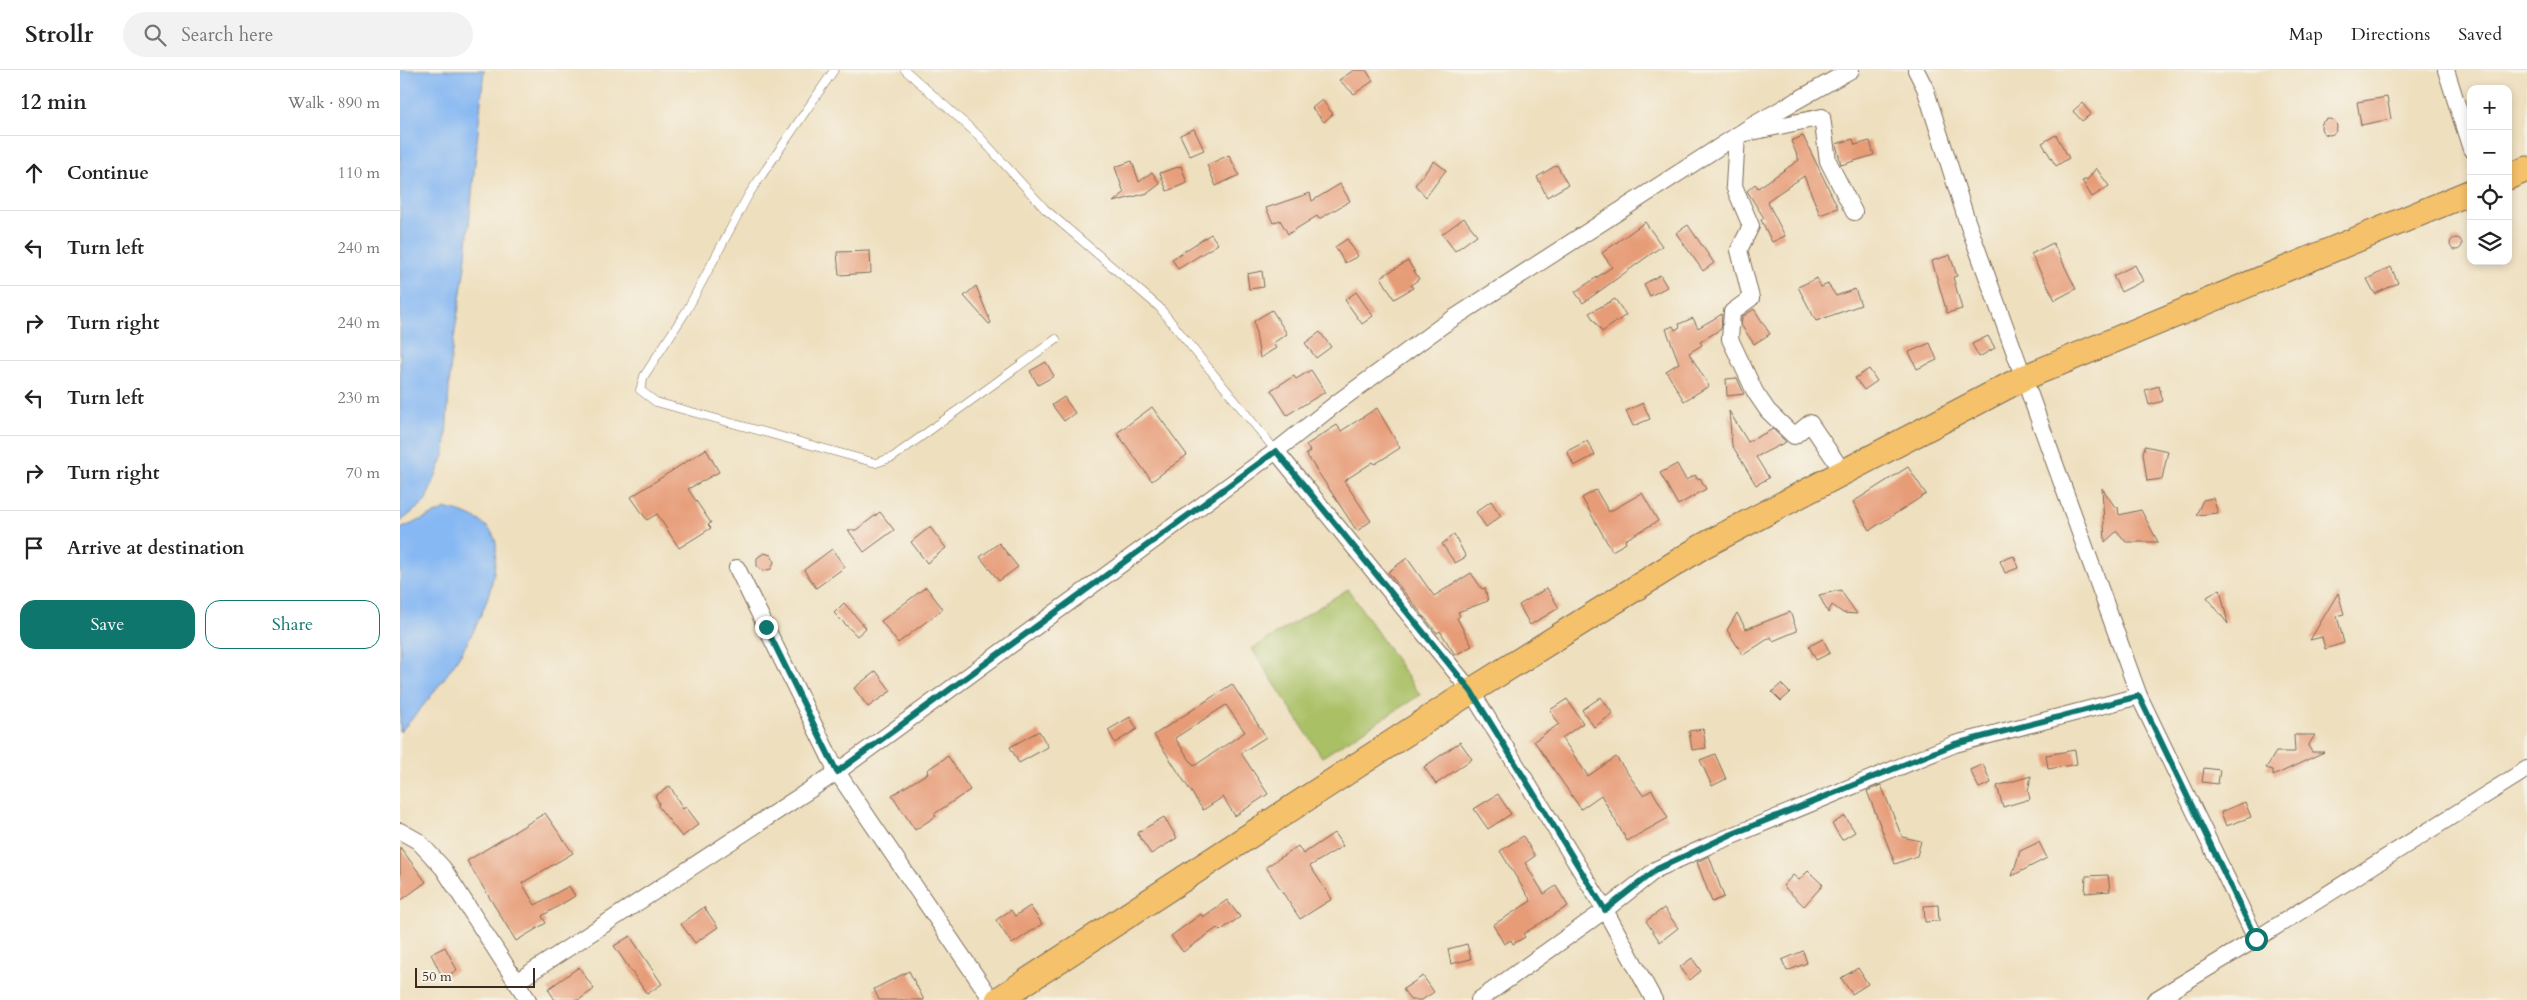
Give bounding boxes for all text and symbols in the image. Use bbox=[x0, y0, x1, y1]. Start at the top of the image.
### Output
search box bbox=[123, 12, 473, 57]
text: Strollr bbox=[25, 18, 93, 51]
icon: search bbox=[141, 21, 169, 49]
text: Search here bbox=[181, 22, 273, 48]
text: Map bbox=[2289, 22, 2323, 47]
text: Directions bbox=[2351, 22, 2430, 47]
text: Saved bbox=[2458, 22, 2502, 47]
map controls bbox=[2467, 85, 2512, 265]
button: + bbox=[2467, 85, 2512, 130]
text: 12 min bbox=[20, 88, 87, 117]
text: Walk · 890 m bbox=[288, 92, 380, 114]
button: − bbox=[2467, 130, 2512, 175]
icon: ahead bbox=[20, 159, 48, 187]
text: Continue bbox=[67, 160, 149, 186]
text: 110 m bbox=[338, 162, 380, 184]
button: locate bbox=[2467, 175, 2512, 220]
button: layers bbox=[2467, 220, 2512, 265]
icon: left bbox=[20, 234, 48, 262]
text: Turn left bbox=[67, 235, 144, 261]
text: 240 m bbox=[338, 237, 380, 259]
icon: right bbox=[20, 309, 48, 337]
text: Turn right bbox=[67, 310, 159, 336]
text: 240 m bbox=[338, 312, 380, 334]
icon: left bbox=[20, 384, 48, 412]
text: Turn left bbox=[67, 385, 144, 411]
text: 230 m bbox=[338, 387, 380, 409]
icon: right bbox=[20, 459, 48, 487]
text: Turn right bbox=[67, 460, 159, 486]
text: 70 m bbox=[346, 462, 380, 484]
icon: arrive bbox=[20, 534, 48, 562]
text: Arrive at destination bbox=[67, 535, 244, 561]
button: Save bbox=[20, 600, 195, 649]
button: Share bbox=[205, 600, 380, 649]
route end bbox=[755, 616, 778, 639]
route start bbox=[2245, 928, 2268, 951]
scale bar bbox=[415, 965, 535, 988]
text: 50 m bbox=[422, 967, 452, 986]

